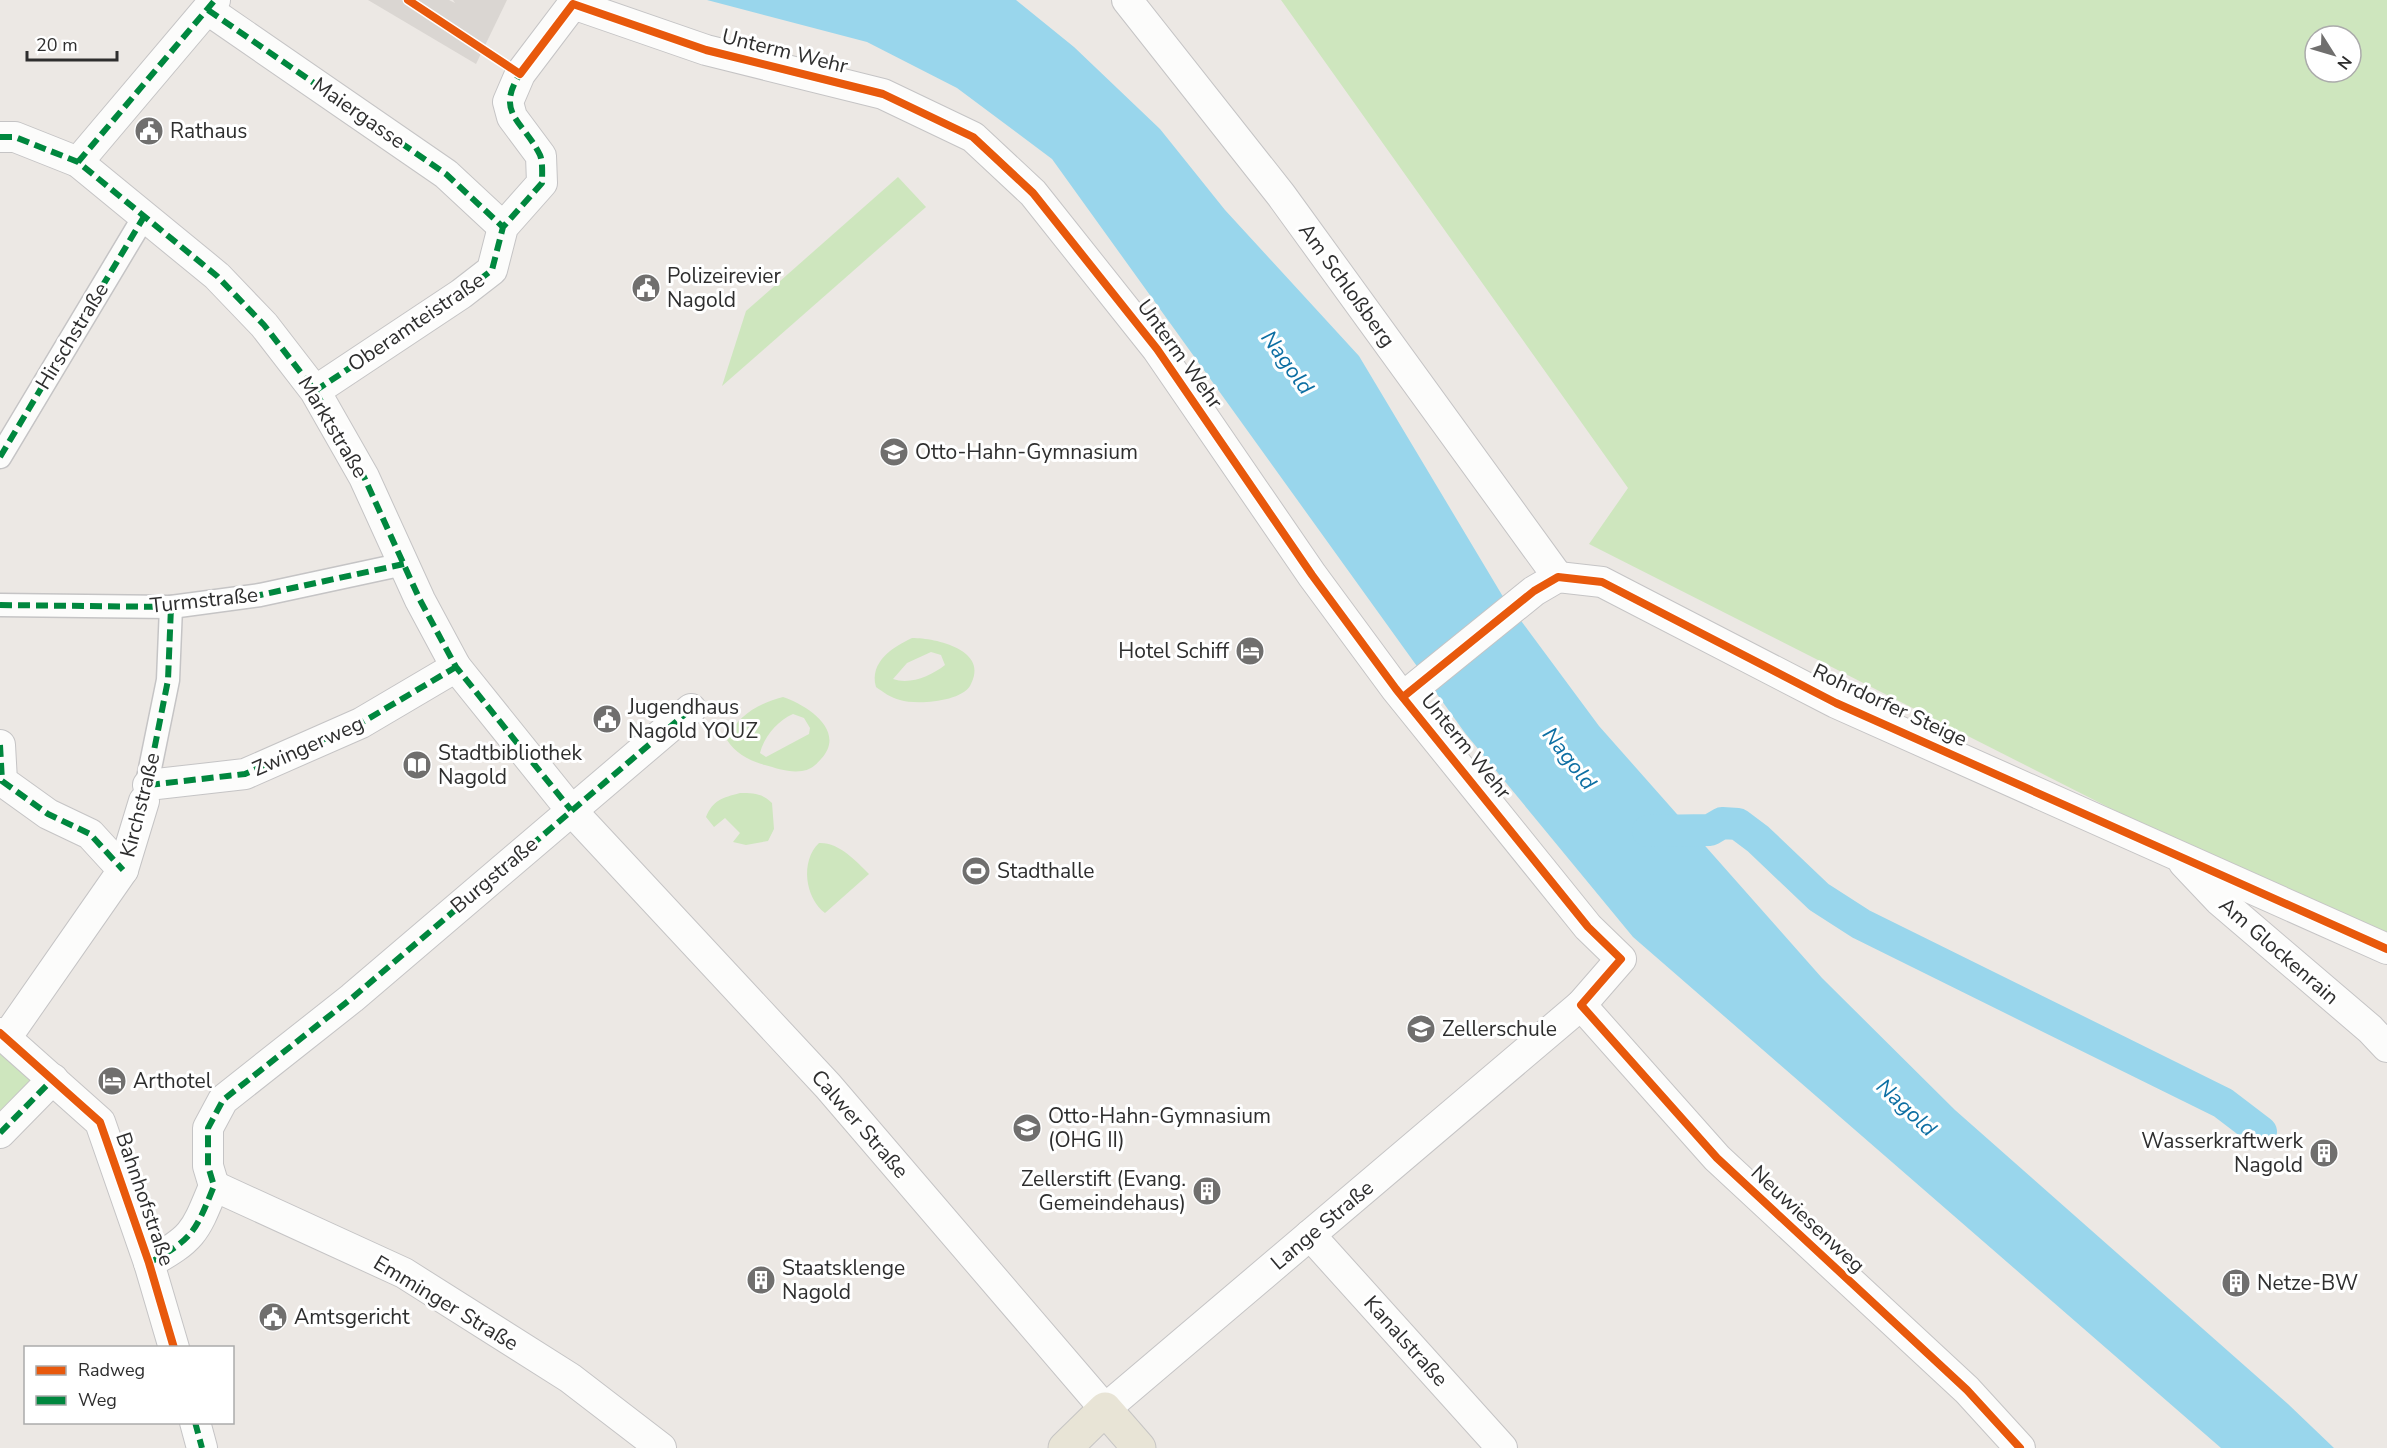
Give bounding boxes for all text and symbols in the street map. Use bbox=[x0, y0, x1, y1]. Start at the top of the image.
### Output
street label: Unterm Wehr bbox=[719, 22, 851, 80]
scale bar bbox=[27, 24, 117, 62]
north arrow bbox=[2303, 24, 2363, 84]
text: 20 m bbox=[36, 33, 78, 57]
text: N bbox=[2332, 51, 2357, 74]
street label: Maiergasse bbox=[307, 71, 411, 155]
public building icon: Rathaus bbox=[133, 115, 165, 147]
place label: Rathaus bbox=[170, 117, 247, 145]
street label: Am Schloßberg bbox=[1292, 217, 1402, 353]
place label: Polizeirevier Nagold bbox=[667, 262, 781, 314]
street label: Oberamteistraße bbox=[342, 266, 490, 378]
public building icon: Polizeirevier Nagold bbox=[630, 272, 662, 304]
street label: Hirschstraße bbox=[29, 277, 115, 395]
street label: Unterm Wehr bbox=[1131, 294, 1230, 415]
water label: Nagold bbox=[1254, 325, 1321, 401]
street label: Marktstraße bbox=[292, 371, 374, 483]
school or university icon: Otto-Hahn-Gymnasium bbox=[878, 436, 910, 468]
place label: Otto-Hahn-Gymnasium bbox=[915, 438, 1138, 466]
street label: Turmstraße bbox=[149, 580, 259, 620]
hotel icon: Hotel Schiff bbox=[1234, 635, 1266, 667]
place label: Hotel Schiff bbox=[1118, 637, 1230, 665]
street label: Rohrdorfer Steige bbox=[1808, 657, 1972, 753]
street label: Unterm Wehr bbox=[1415, 687, 1518, 805]
place label: Jugendhaus Nagold YOUZ bbox=[627, 693, 758, 745]
public building icon: Jugendhaus Nagold YOUZ bbox=[591, 703, 623, 735]
street label: Zwingerweg bbox=[248, 709, 368, 783]
water label: Nagold bbox=[1535, 721, 1603, 796]
place label: Stadtbibliothek Nagold bbox=[438, 739, 582, 791]
library icon: Stadtbibliothek Nagold bbox=[401, 749, 433, 781]
street label: Kirchstraße bbox=[113, 750, 167, 860]
street label: Burgstraße bbox=[445, 830, 543, 920]
sports icon: Stadthalle bbox=[960, 855, 992, 887]
place label: Stadthalle bbox=[997, 857, 1095, 885]
street label: Am Glockenrain bbox=[2213, 891, 2345, 1011]
school or university icon: Zellerschule bbox=[1405, 1013, 1437, 1045]
place label: Zellerschule bbox=[1442, 1015, 1557, 1043]
street label: Calwer Straße bbox=[805, 1064, 915, 1184]
hotel icon: Arthotel bbox=[96, 1065, 128, 1097]
place label: Arthotel bbox=[133, 1067, 213, 1095]
water label: Nagold bbox=[1870, 1072, 1943, 1143]
place label: Otto-Hahn-Gymnasium (OHG II) bbox=[1048, 1102, 1271, 1154]
school or university icon: Otto-Hahn-Gymnasium (OHG II) bbox=[1011, 1112, 1043, 1144]
place label: Wasserkraftwerk Nagold bbox=[2141, 1127, 2303, 1179]
street label: Bahnhofstraße bbox=[109, 1128, 181, 1270]
building icon: Wasserkraftwerk Nagold bbox=[2308, 1137, 2340, 1169]
street label: Neuwiesenweg bbox=[1745, 1159, 1871, 1279]
place label: Zellerstift (Evang. Gemeindehaus) bbox=[1021, 1165, 1186, 1217]
street label: Lange Straße bbox=[1265, 1174, 1379, 1276]
building icon: Zellerstift (Evang. Gemeindehaus) bbox=[1191, 1175, 1223, 1207]
street label: Emminger Straße bbox=[368, 1249, 524, 1357]
place label: Staatsklenge Nagold bbox=[782, 1254, 905, 1306]
building icon: Staatsklenge Nagold bbox=[745, 1264, 777, 1296]
building icon: Netze-BW bbox=[2220, 1267, 2252, 1299]
place label: Netze-BW bbox=[2257, 1269, 2358, 1297]
street label: Kanalstraße bbox=[1358, 1289, 1454, 1393]
public building icon: Amtsgericht bbox=[257, 1301, 289, 1333]
place label: Amtsgericht bbox=[294, 1303, 410, 1331]
legend bbox=[24, 1346, 234, 1424]
text: Radweg bbox=[78, 1358, 145, 1382]
text: Weg bbox=[78, 1388, 117, 1412]

